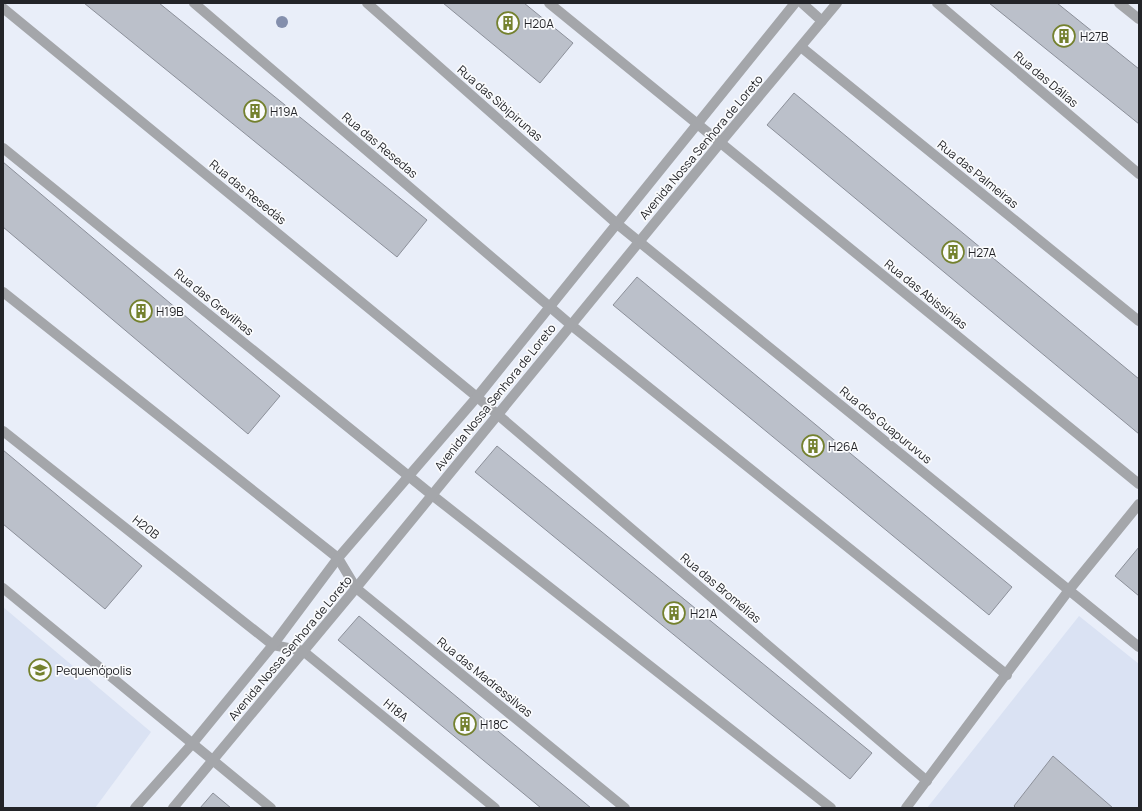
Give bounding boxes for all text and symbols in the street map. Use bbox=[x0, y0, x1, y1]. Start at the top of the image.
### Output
building icon: H20A bbox=[495, 10, 521, 36]
place label: H20A bbox=[524, 15, 554, 32]
building icon: H27B bbox=[1051, 23, 1077, 49]
place label: H27B bbox=[1080, 28, 1108, 45]
street label: Rua das Dálias bbox=[1010, 47, 1082, 111]
street label: Rua das Sibipirunas bbox=[454, 61, 546, 145]
street label: Avenida Nossa Senhora de Loreto bbox=[635, 71, 767, 223]
building icon: H19A bbox=[242, 98, 268, 124]
place label: H19A bbox=[270, 103, 298, 120]
street label: Rua das Resedas bbox=[338, 108, 422, 182]
street label: Rua das Palmeiras bbox=[934, 136, 1022, 212]
street label: Rua das Resedás bbox=[206, 156, 290, 228]
building icon: H27A bbox=[940, 239, 966, 265]
place label: H27A bbox=[968, 244, 997, 261]
street label: Rua das Abissínias bbox=[881, 255, 971, 333]
street label: Rua das Grevilhas bbox=[171, 265, 257, 339]
building icon: H19B bbox=[128, 298, 154, 324]
place label: H19B bbox=[156, 303, 184, 320]
street label: Avenida Nossa Senhora de Loreto bbox=[430, 320, 560, 474]
street label: Rua dos Guapuruvus bbox=[836, 382, 936, 468]
building icon: H26A bbox=[800, 433, 826, 459]
place label: H26A bbox=[828, 438, 859, 455]
street label: H20B bbox=[129, 511, 163, 543]
street label: Rua das Bromélias bbox=[677, 549, 765, 627]
street label: Avenida Nossa Senhora de Loreto bbox=[224, 572, 356, 724]
building icon: H21A bbox=[661, 600, 687, 626]
place label: H21A bbox=[690, 605, 718, 622]
street label: Rua das Madressilvas bbox=[434, 633, 536, 721]
school or university icon: Pequenópolis bbox=[27, 657, 53, 683]
place label: Pequenópolis bbox=[56, 662, 132, 679]
street label: H18A bbox=[380, 695, 412, 725]
building icon: H18C bbox=[452, 711, 478, 737]
place label: H18C bbox=[480, 716, 509, 733]

